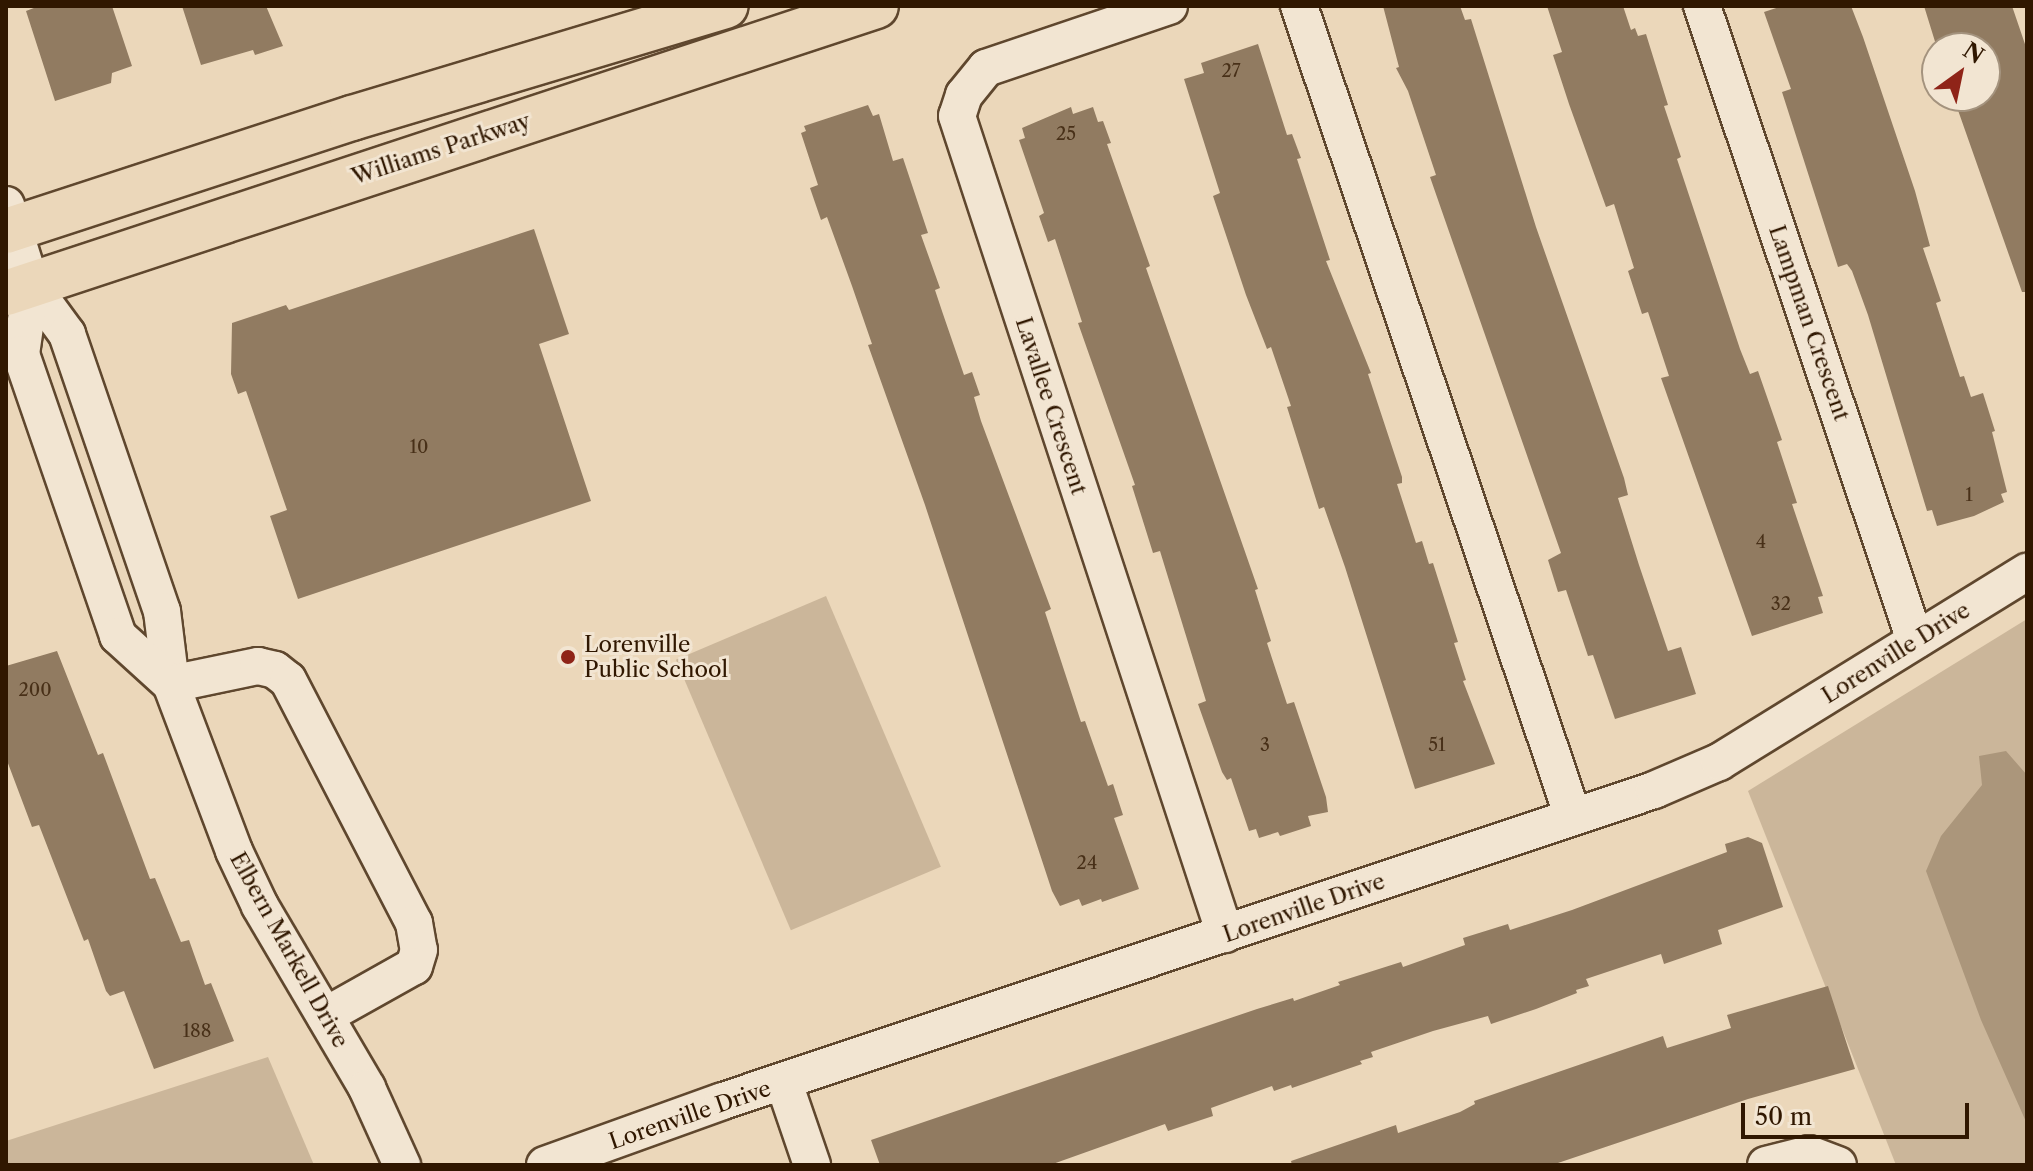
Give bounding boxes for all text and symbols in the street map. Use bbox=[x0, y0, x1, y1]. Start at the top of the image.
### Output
north arrow bbox=[1921, 32, 2001, 112]
text: N bbox=[1958, 37, 1989, 70]
house number: 27 bbox=[1221, 60, 1241, 82]
street label: Williams Parkway bbox=[348, 108, 534, 190]
house number: 25 bbox=[1056, 123, 1076, 145]
street label: Lampman Crescent bbox=[1763, 222, 1855, 424]
street label: Lavallee Crescent bbox=[1010, 314, 1092, 498]
house number: 10 bbox=[410, 436, 428, 458]
house number: 1 bbox=[1965, 484, 1973, 506]
house number: 4 bbox=[1756, 531, 1766, 553]
house number: 32 bbox=[1771, 593, 1791, 615]
street label: Lorenville Drive bbox=[1817, 597, 1975, 709]
place label: Lorenville Public School bbox=[584, 631, 728, 682]
marker: Lorenville Public School bbox=[559, 648, 577, 666]
house number: 200 bbox=[18, 679, 52, 701]
house number: 3 bbox=[1260, 734, 1270, 756]
house number: 51 bbox=[1428, 734, 1446, 756]
street label: Elbern Markell Drive bbox=[224, 848, 354, 1052]
house number: 24 bbox=[1077, 852, 1097, 874]
street label: Lorenville Drive bbox=[1220, 868, 1388, 948]
house number: 188 bbox=[183, 1020, 211, 1042]
street label: Lorenville Drive bbox=[606, 1075, 774, 1155]
scale bar bbox=[1745, 1087, 1973, 1137]
text: 50 m bbox=[1755, 1102, 1812, 1131]

